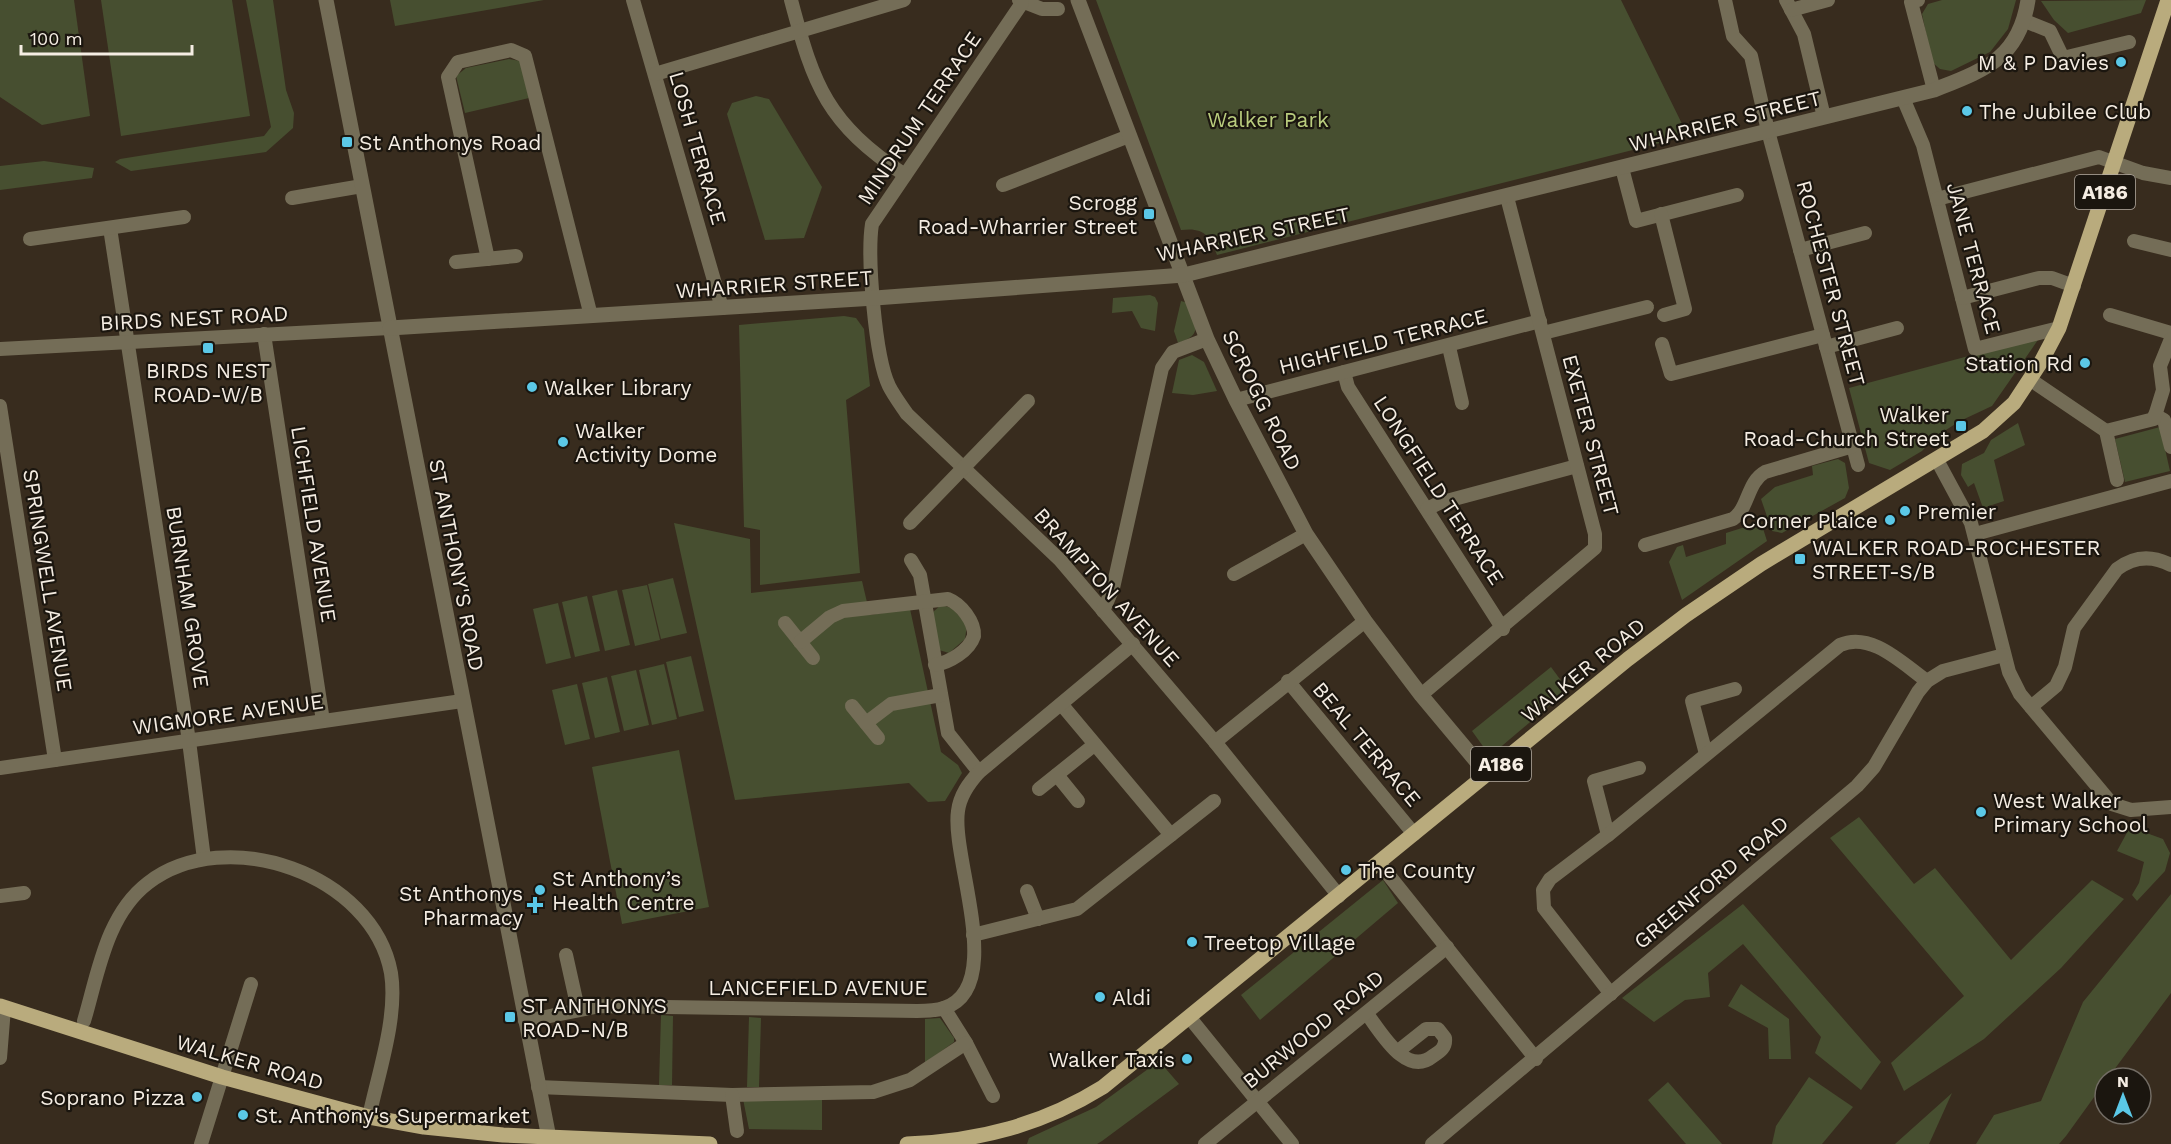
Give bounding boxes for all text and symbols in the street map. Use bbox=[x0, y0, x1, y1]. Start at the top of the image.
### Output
scale bar bbox=[21, 18, 192, 56]
street label: MINDRUM TERRACE bbox=[852, 27, 986, 209]
text: 100 m bbox=[30, 28, 83, 49]
place label: M & P Davies bbox=[1978, 50, 2109, 75]
marker: M & P Davies bbox=[2114, 55, 2128, 69]
street label: LOSH TERRACE bbox=[664, 68, 732, 228]
street label: WHARRIER STREET bbox=[1626, 85, 1824, 157]
place label: The Jubilee Club bbox=[1979, 99, 2151, 124]
marker: The Jubilee Club bbox=[1960, 104, 1974, 118]
park label: Walker Park bbox=[1207, 107, 1329, 132]
place label: St Anthonys Road bbox=[359, 130, 541, 155]
marker: St Anthonys Road bbox=[340, 135, 354, 149]
road number: A186 bbox=[2075, 175, 2135, 209]
street label: ROCHESTER STREET bbox=[1792, 177, 1871, 389]
street label: JANE TERRACE bbox=[1942, 179, 2006, 337]
place label: Scrogg Road-Wharrier Street bbox=[917, 190, 1138, 239]
street label: WHARRIER STREET bbox=[1154, 201, 1352, 267]
marker: Scrogg Road-Wharrier Street bbox=[1142, 207, 1156, 221]
street label: WHARRIER STREET bbox=[675, 265, 873, 303]
street label: BIRDS NEST ROAD bbox=[99, 301, 289, 335]
street label: HIGHFIELD TERRACE bbox=[1276, 303, 1490, 379]
street label: SCROGG ROAD bbox=[1217, 326, 1307, 474]
marker: BIRDS NEST ROAD-W/B bbox=[201, 341, 215, 355]
place label: Station Rd bbox=[1965, 351, 2073, 376]
street label: EXETER STREET bbox=[1557, 352, 1625, 519]
marker: Station Rd bbox=[2078, 356, 2092, 370]
place label: BIRDS NEST ROAD-W/B bbox=[146, 358, 270, 407]
place label: Walker Library bbox=[544, 375, 692, 400]
marker: Walker Library bbox=[525, 380, 539, 394]
street label: LONGFIELD TERRACE bbox=[1369, 391, 1509, 589]
place label: Walker Road-Church Street bbox=[1743, 402, 1949, 451]
place label: Walker Activity Dome bbox=[575, 418, 717, 467]
marker: Walker Road-Church Street bbox=[1954, 419, 1968, 433]
street label: LICHFIELD AVENUE bbox=[286, 424, 342, 624]
marker: Walker Activity Dome bbox=[556, 435, 570, 449]
street label: ST ANTHONY'S ROAD bbox=[424, 457, 490, 673]
street label: SPRINGWELL AVENUE bbox=[18, 467, 78, 693]
place label: Premier bbox=[1917, 499, 1997, 524]
street label: BRAMPTON AVENUE bbox=[1029, 502, 1185, 672]
street label: BURNHAM GROVE bbox=[161, 504, 215, 690]
marker: Premier bbox=[1898, 504, 1912, 518]
place label: Corner Plaice bbox=[1741, 508, 1878, 533]
marker: Corner Plaice bbox=[1883, 513, 1897, 527]
place label: WALKER ROAD-ROCHESTER STREET-S/B bbox=[1812, 535, 2101, 584]
marker: WALKER ROAD-ROCHESTER STREET-S/B bbox=[1793, 552, 1807, 566]
street label: WALKER ROAD bbox=[1516, 612, 1650, 728]
street label: BEAL TERRACE bbox=[1308, 677, 1426, 811]
street label: WIGMORE AVENUE bbox=[131, 688, 325, 740]
road number: A186 bbox=[1471, 747, 1531, 781]
place label: West Walker Primary School bbox=[1993, 788, 2148, 837]
marker: West Walker Primary School bbox=[1974, 805, 1988, 819]
street label: GREENFORD ROAD bbox=[1629, 810, 1793, 954]
place label: The County bbox=[1358, 858, 1475, 883]
marker: The County bbox=[1339, 863, 1353, 877]
place label: St Anthony’s Health Centre bbox=[552, 866, 695, 915]
place label: St Anthonys Pharmacy bbox=[399, 881, 523, 930]
marker: St Anthony’s Health Centre bbox=[533, 883, 547, 897]
marker: St Anthonys Pharmacy bbox=[528, 898, 542, 912]
place label: Treetop Village bbox=[1204, 930, 1356, 955]
marker: Treetop Village bbox=[1185, 935, 1199, 949]
street label: BURWOOD ROAD bbox=[1237, 964, 1389, 1094]
street label: LANCEFIELD AVENUE bbox=[708, 975, 928, 1000]
place label: Aldi bbox=[1112, 985, 1151, 1010]
marker: Aldi bbox=[1093, 990, 1107, 1004]
place label: ST ANTHONYS ROAD-N/B bbox=[522, 993, 667, 1042]
marker: ST ANTHONYS ROAD-N/B bbox=[503, 1010, 517, 1024]
street label: WALKER ROAD bbox=[173, 1029, 327, 1095]
place label: Walker Taxis bbox=[1049, 1047, 1175, 1072]
marker: Walker Taxis bbox=[1180, 1052, 1194, 1066]
north arrow bbox=[2093, 1066, 2153, 1126]
text: N bbox=[2117, 1072, 2129, 1091]
place label: Soprano Pizza bbox=[40, 1085, 185, 1110]
marker: Soprano Pizza bbox=[190, 1090, 204, 1104]
place label: St. Anthony's Supermarket bbox=[255, 1103, 530, 1128]
marker: St. Anthony's Supermarket bbox=[236, 1108, 250, 1122]

